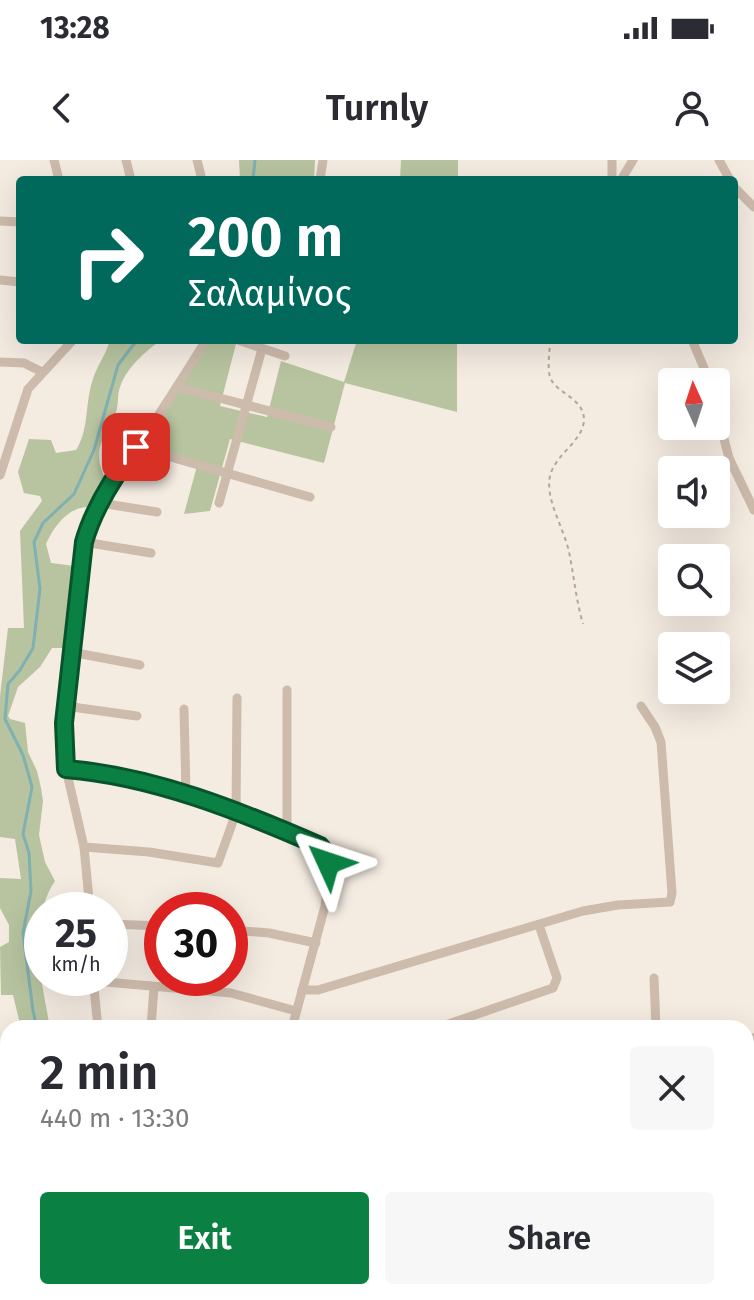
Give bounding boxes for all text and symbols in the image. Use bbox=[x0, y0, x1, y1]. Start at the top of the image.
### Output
text: 13:28 bbox=[40, 10, 110, 46]
icon: back bbox=[40, 86, 84, 130]
text: Turnly bbox=[326, 86, 428, 130]
icon: person bbox=[670, 86, 714, 130]
text: 200 m bbox=[188, 204, 343, 271]
icon: right bbox=[56, 208, 160, 312]
text: Σαλαμίνος bbox=[188, 272, 351, 316]
north arrow bbox=[658, 368, 730, 440]
map controls bbox=[658, 368, 730, 704]
pin bbox=[102, 413, 170, 481]
icon: arrive bbox=[114, 425, 158, 469]
button: sound bbox=[658, 456, 730, 528]
button: search bbox=[658, 544, 730, 616]
button: layers bbox=[658, 632, 730, 704]
position arrow bbox=[286, 821, 370, 905]
speed limit sign: 30 bbox=[144, 892, 248, 996]
text: 25 bbox=[55, 910, 97, 958]
text: km/h bbox=[51, 952, 101, 976]
text: 2 min bbox=[40, 1044, 158, 1102]
button: close bbox=[630, 1046, 714, 1130]
text: 440 m · 13:30 bbox=[40, 1103, 190, 1134]
button: Exit bbox=[40, 1192, 369, 1284]
button: Share bbox=[385, 1192, 714, 1284]

